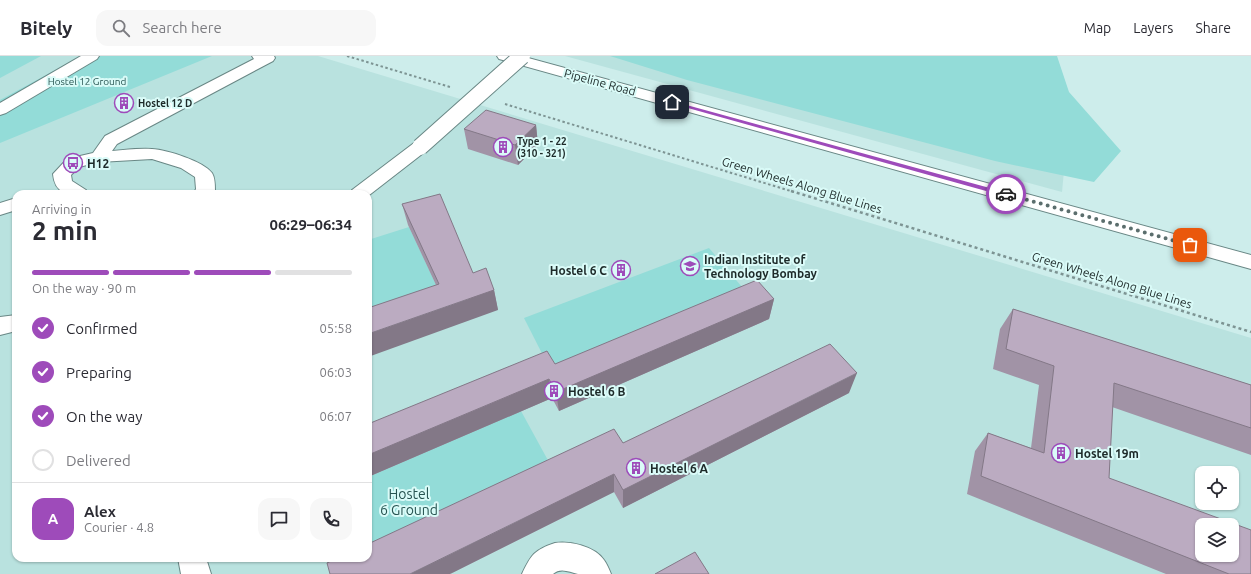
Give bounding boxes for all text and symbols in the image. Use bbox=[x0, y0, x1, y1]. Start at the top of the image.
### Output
search box bbox=[96, 10, 376, 46]
text: Bitely bbox=[20, 17, 72, 39]
icon: search bbox=[110, 17, 132, 39]
text: Search here bbox=[142, 19, 222, 36]
text: Map bbox=[1084, 20, 1111, 36]
text: Layers bbox=[1133, 20, 1173, 36]
text: Share bbox=[1195, 20, 1231, 36]
street label: Pipeline Road bbox=[563, 66, 637, 98]
park label: Hostel 12 Ground bbox=[48, 76, 126, 87]
pin bbox=[655, 85, 689, 119]
icon: home bbox=[661, 91, 683, 113]
building icon: Hostel 12 D bbox=[113, 92, 135, 114]
place label: Hostel 12 D bbox=[138, 98, 192, 109]
building icon: Type 1 - 22 (310 - 321) bbox=[492, 136, 514, 158]
place label: Type 1 - 22 (310 - 321) bbox=[517, 136, 567, 160]
bus stop icon: H12 bbox=[62, 152, 84, 174]
street label: Green Wheels Along Blue Lines bbox=[720, 154, 884, 216]
place label: H12 bbox=[87, 157, 109, 170]
courier bbox=[986, 174, 1026, 214]
icon: car bbox=[995, 183, 1017, 205]
text: Arriving in bbox=[32, 202, 91, 216]
text: 2 min bbox=[32, 216, 98, 245]
text: 06:29–06:34 bbox=[269, 216, 352, 233]
pin bbox=[1173, 228, 1207, 262]
icon: bag bbox=[1179, 234, 1201, 256]
street label: Green Wheels Along Blue Lines bbox=[1030, 249, 1194, 311]
place label: Indian Institute of Technology Bombay bbox=[704, 253, 818, 280]
school or university icon: Indian Institute of Technology Bombay bbox=[679, 255, 701, 277]
building icon: Hostel 6 C bbox=[610, 259, 632, 281]
place label: Hostel 6 C bbox=[550, 264, 607, 277]
text: On the way · 90 m bbox=[32, 281, 136, 295]
icon: check bbox=[32, 317, 54, 339]
text: Confirmed bbox=[66, 320, 138, 337]
text: 05:58 bbox=[319, 321, 352, 335]
icon: check bbox=[32, 361, 54, 383]
text: Preparing bbox=[66, 364, 132, 381]
text: 06:03 bbox=[319, 365, 352, 379]
building icon: Hostel 6 B bbox=[543, 380, 565, 402]
place label: Hostel 6 B bbox=[568, 385, 626, 398]
icon: check bbox=[32, 405, 54, 427]
text: On the way bbox=[66, 408, 142, 425]
text: 06:07 bbox=[319, 409, 352, 423]
building icon: Hostel 19m bbox=[1050, 442, 1072, 464]
place label: Hostel 19m bbox=[1075, 447, 1139, 460]
text: Delivered bbox=[66, 452, 131, 469]
building icon: Hostel 6 A bbox=[625, 457, 647, 479]
place label: Hostel 6 A bbox=[650, 462, 709, 475]
map controls bbox=[1195, 466, 1239, 562]
button: locate bbox=[1195, 466, 1239, 510]
park label: Hostel 6 Ground bbox=[380, 486, 438, 518]
button: chat bbox=[258, 498, 300, 540]
button: phone bbox=[310, 498, 352, 540]
text: Alex bbox=[84, 503, 116, 520]
text: A bbox=[48, 510, 58, 527]
button: layers bbox=[1195, 518, 1239, 562]
text: Courier · 4.8 bbox=[84, 520, 154, 534]

